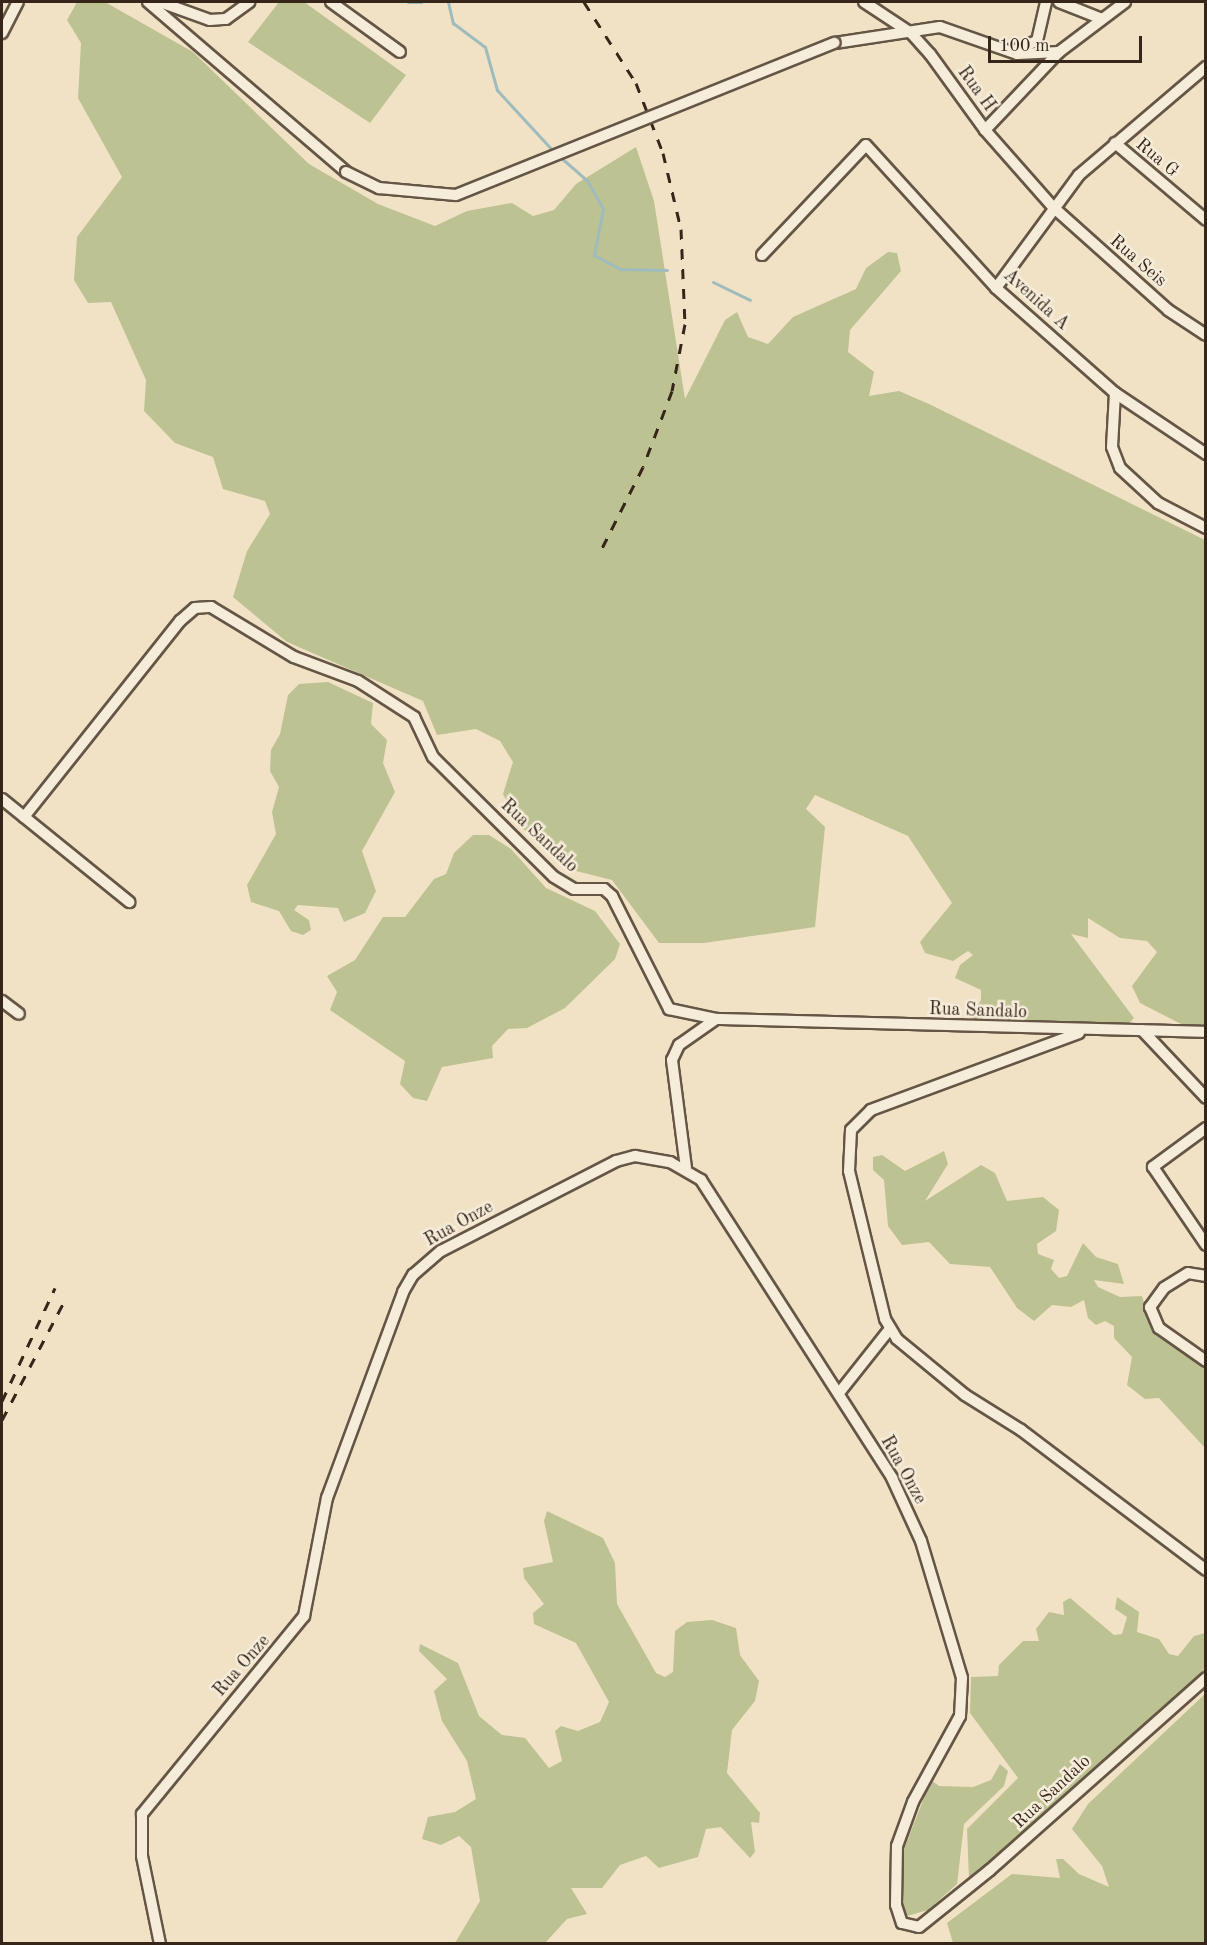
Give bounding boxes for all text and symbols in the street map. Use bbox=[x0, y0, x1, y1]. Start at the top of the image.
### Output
scale bar bbox=[991, 24, 1146, 62]
text: 100 m bbox=[999, 37, 1050, 55]
street label: Rua H bbox=[952, 62, 1000, 116]
street label: Rua G bbox=[1131, 134, 1183, 182]
street label: Rua Seis bbox=[1105, 230, 1171, 292]
street label: Avenida A bbox=[999, 265, 1073, 335]
street label: Rua Sandalo bbox=[496, 795, 582, 877]
street label: Rua Sandalo bbox=[929, 998, 1027, 1024]
street label: Rua Onze bbox=[421, 1196, 497, 1252]
street label: Rua Onze bbox=[875, 1432, 931, 1508]
street label: Rua Onze bbox=[209, 1631, 275, 1701]
street label: Rua Sandalo bbox=[1009, 1751, 1095, 1833]

